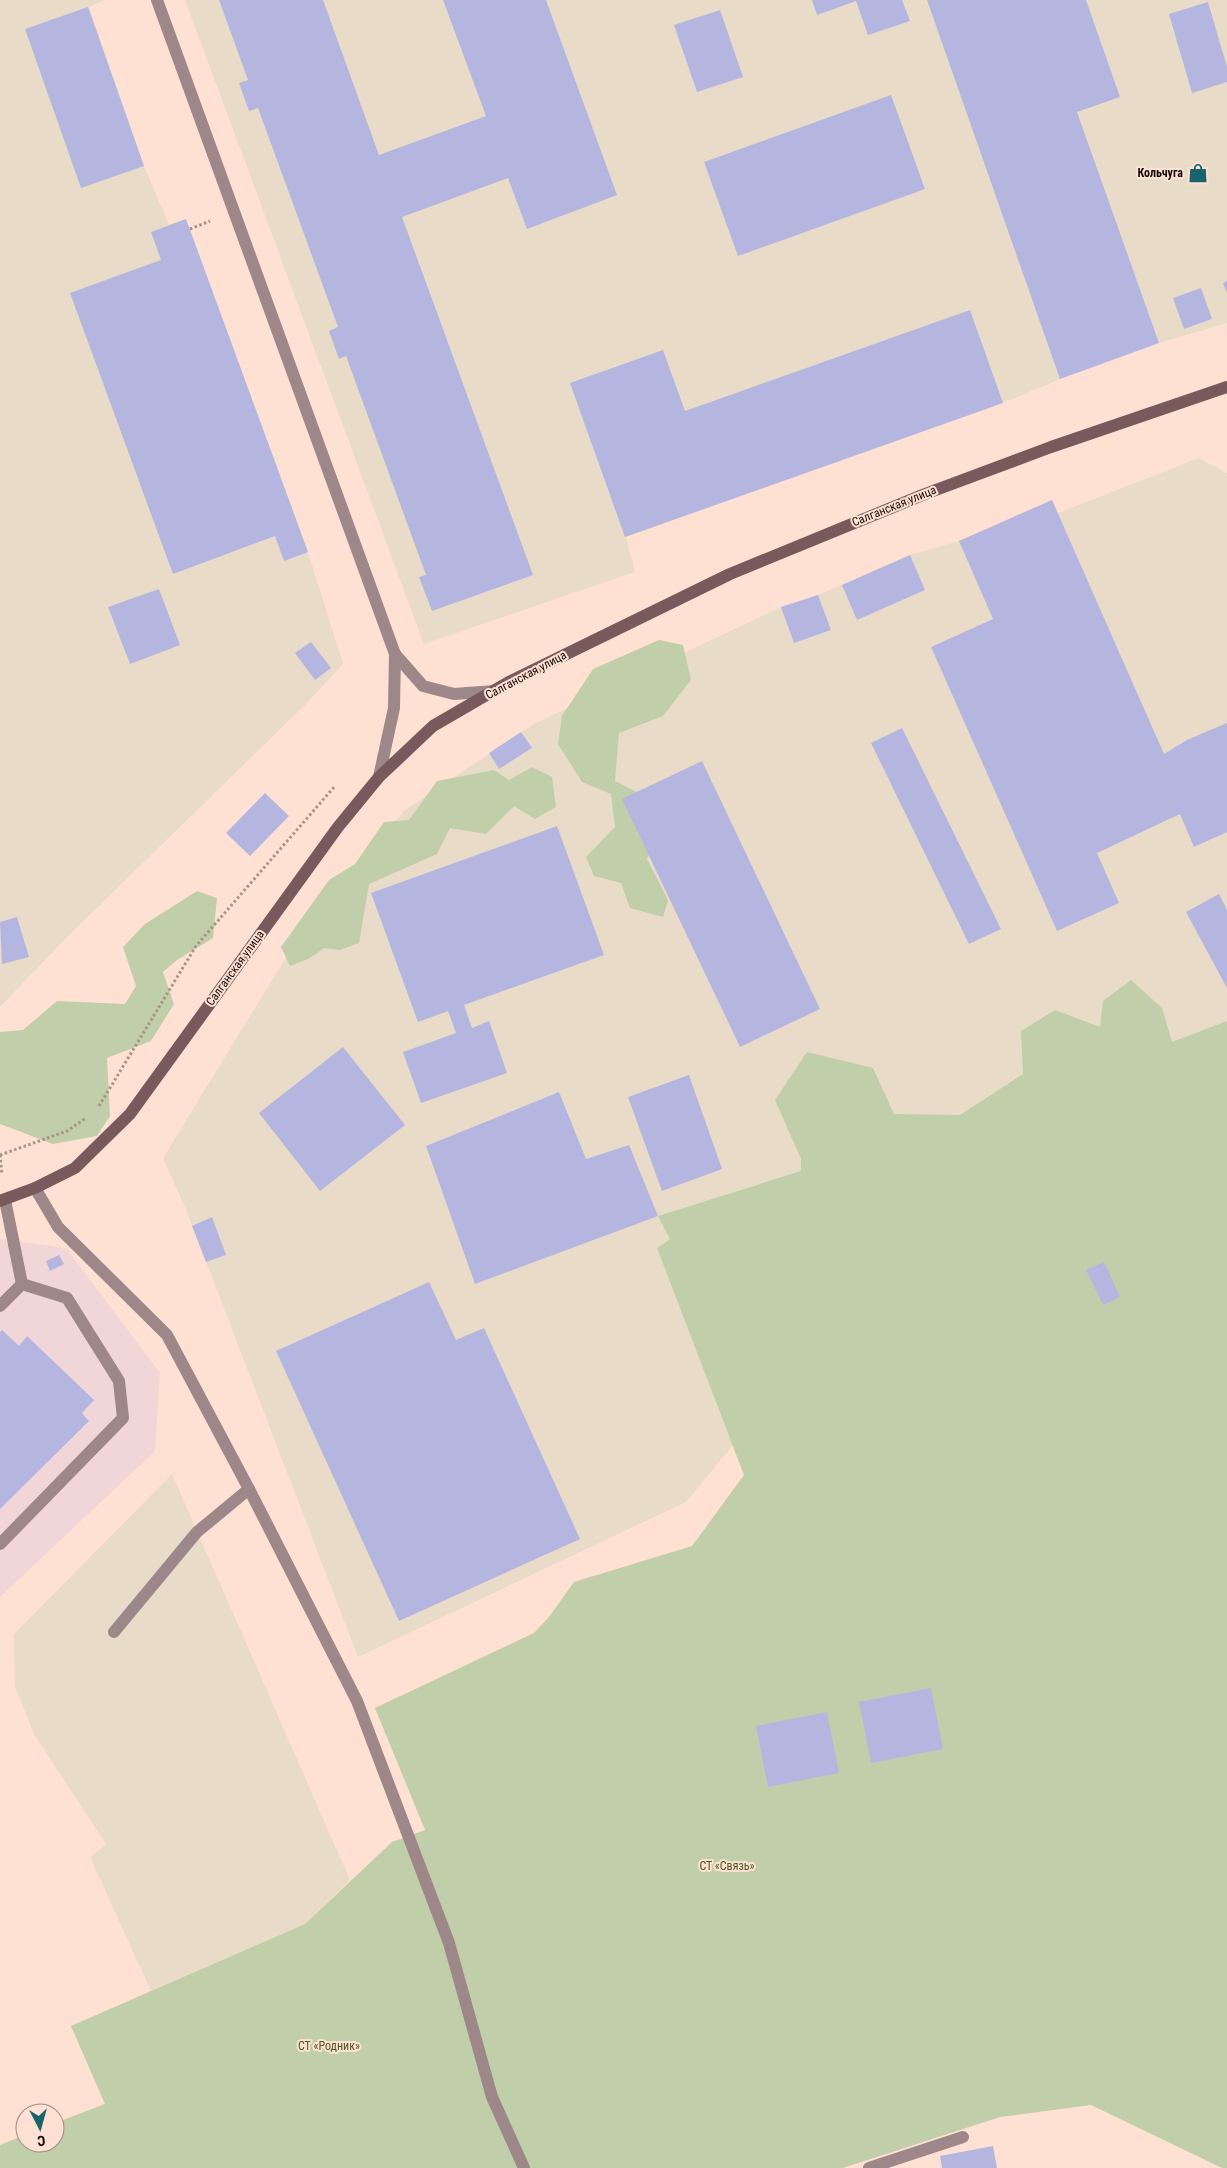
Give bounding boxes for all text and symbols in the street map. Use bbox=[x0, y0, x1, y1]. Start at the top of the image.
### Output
shop icon: Кольчуга bbox=[1187, 162, 1209, 184]
place label: Кольчуга bbox=[1137, 166, 1183, 180]
street label: Салганская улица bbox=[850, 483, 938, 529]
street label: Салганская улица bbox=[483, 648, 569, 702]
street label: Салганская улица bbox=[203, 927, 267, 1008]
park label: СТ «Связь» bbox=[699, 1859, 755, 1873]
park label: СТ «Родник» bbox=[298, 2039, 360, 2053]
north arrow bbox=[15, 2103, 65, 2153]
text: С bbox=[37, 2133, 46, 2149]

